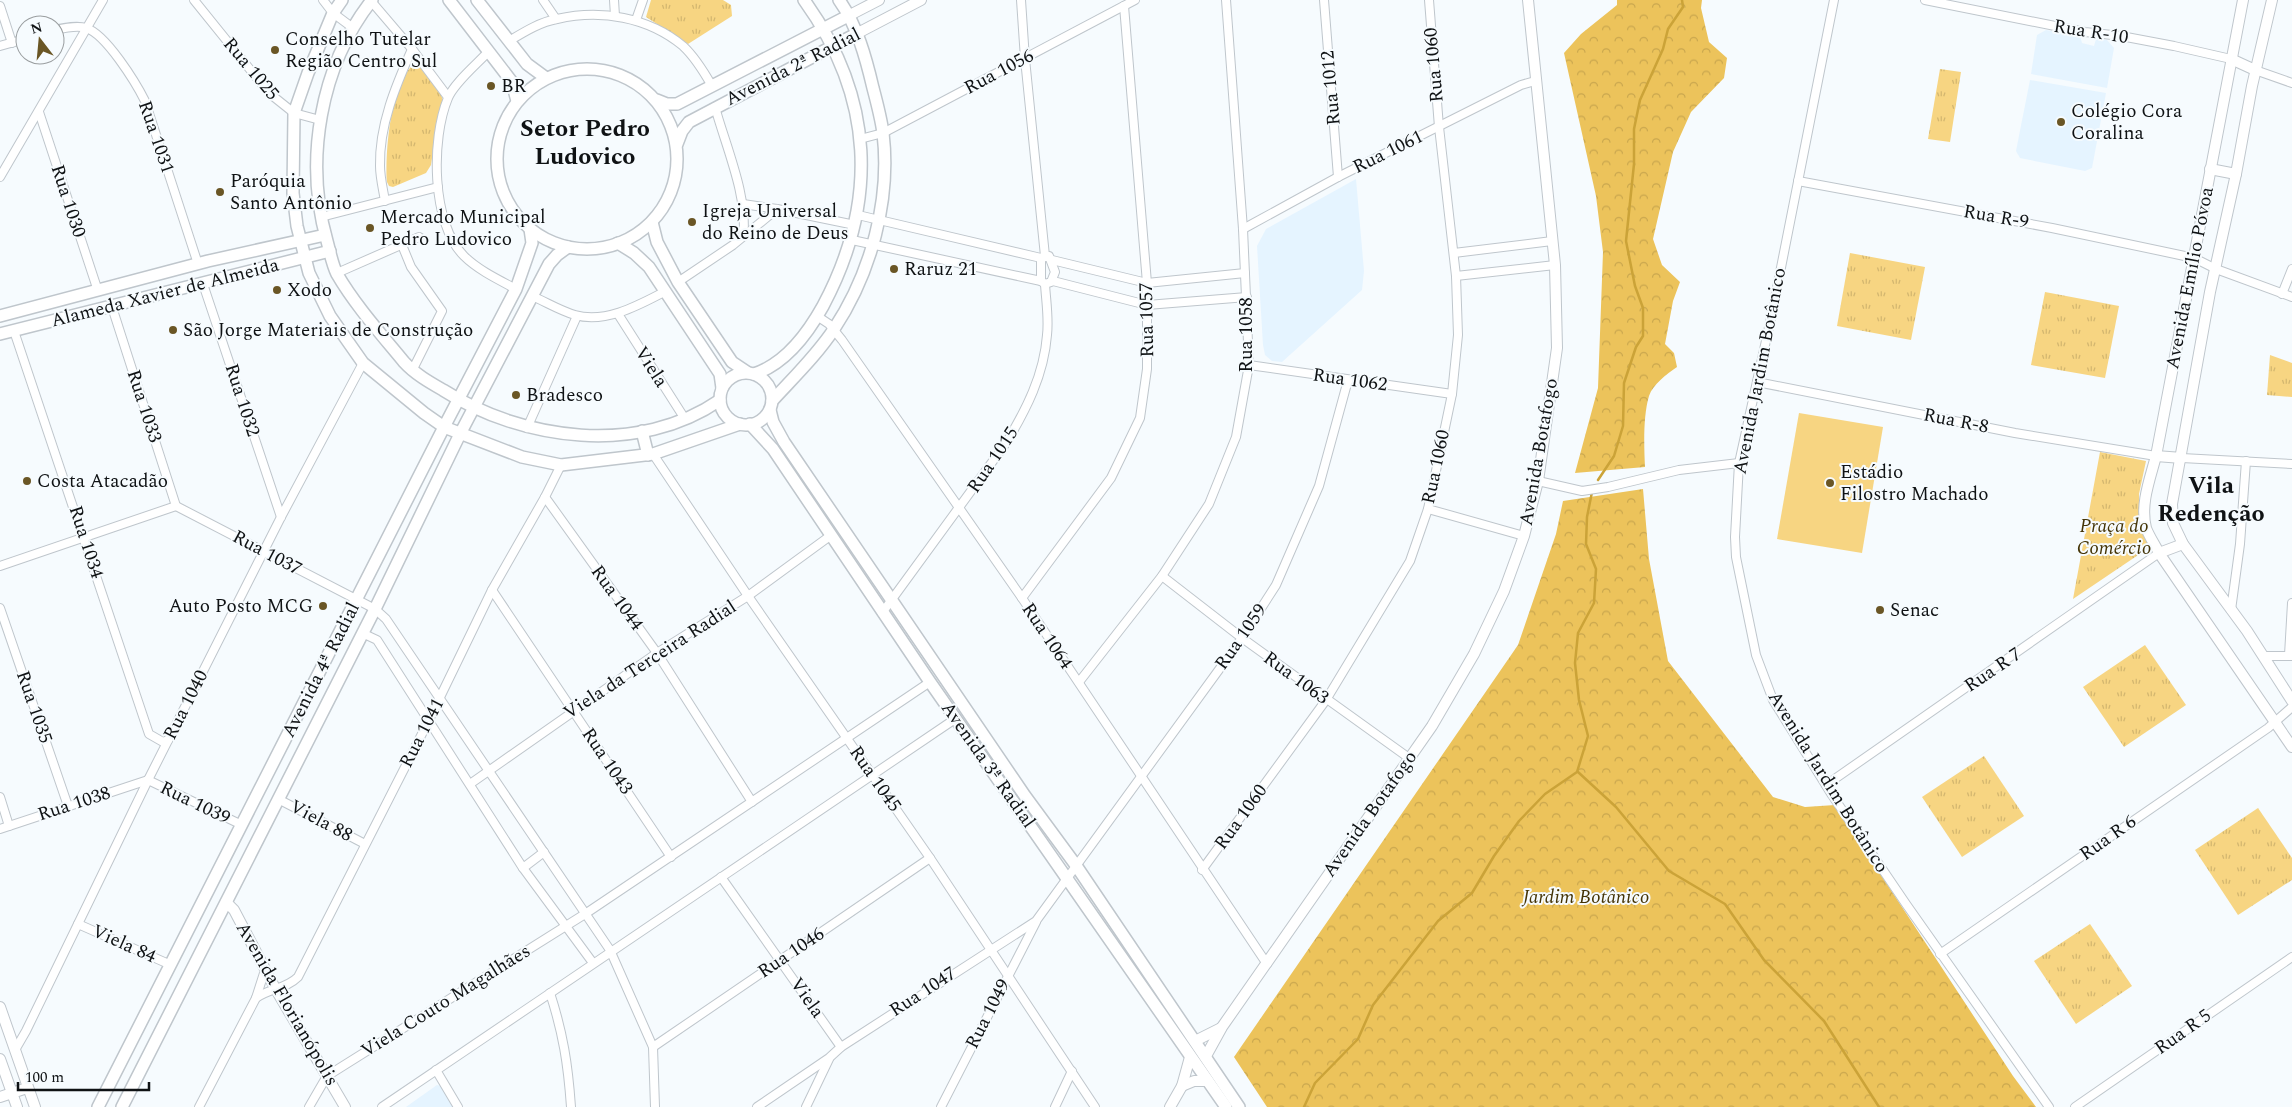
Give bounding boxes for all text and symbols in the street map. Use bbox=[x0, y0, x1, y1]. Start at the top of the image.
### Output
street label: Rua R-10 bbox=[2051, 12, 2131, 52]
north arrow bbox=[15, 15, 65, 65]
text: N bbox=[28, 16, 45, 40]
street label: Avenida 2ª Radial bbox=[720, 20, 866, 114]
place label: Conselho Tutelar Região Centro Sul bbox=[285, 25, 437, 76]
street label: Rua 1060 bbox=[1416, 26, 1452, 104]
street label: Rua 1025 bbox=[216, 31, 286, 107]
street label: Rua 1056 bbox=[959, 42, 1039, 102]
marker: Conselho Tutelar Região Centro Sul bbox=[269, 44, 281, 56]
street label: Rua 1012 bbox=[1313, 49, 1349, 127]
place label: BR bbox=[501, 72, 527, 101]
marker: BR bbox=[485, 80, 497, 92]
street label: Rua 1031 bbox=[130, 97, 182, 177]
place label: Colégio Cora Coralina bbox=[2071, 97, 2183, 148]
district label: Setor Pedro Ludovico bbox=[520, 111, 650, 175]
marker: Colégio Cora Coralina bbox=[2055, 116, 2067, 128]
street label: Rua 1061 bbox=[1348, 122, 1428, 182]
street label: Rua 1030 bbox=[43, 161, 93, 241]
place label: Paróquia Santo Antônio bbox=[230, 167, 352, 218]
street label: Avenida Emílio Póvoa bbox=[2158, 184, 2222, 372]
marker: Paróquia Santo Antônio bbox=[214, 186, 226, 198]
place label: Igreja Universal do Reino de Deus bbox=[702, 197, 849, 248]
street label: Rua R-9 bbox=[1961, 197, 2031, 237]
place label: Mercado Municipal Pedro Ludovico bbox=[380, 203, 545, 254]
marker: Igreja Universal do Reino de Deus bbox=[686, 216, 698, 228]
marker: Mercado Municipal Pedro Ludovico bbox=[364, 222, 376, 234]
street label: Alameda Xavier de Almeida bbox=[48, 250, 283, 335]
place label: Raruz 21 bbox=[904, 255, 977, 284]
marker: Raruz 21 bbox=[888, 263, 900, 275]
street label: Avenida Jardim Botânico bbox=[1726, 265, 1794, 477]
place label: Xodo bbox=[287, 276, 332, 305]
street label: Rua 1057 bbox=[1132, 282, 1162, 358]
marker: Xodo bbox=[271, 284, 283, 296]
street label: Rua 1058 bbox=[1232, 297, 1261, 373]
place label: São Jorge Materiais de Construção bbox=[183, 316, 473, 345]
marker: São Jorge Materiais de Construção bbox=[167, 324, 179, 336]
street label: Viela bbox=[627, 341, 676, 394]
street label: Rua 1032 bbox=[217, 360, 267, 440]
street label: Rua 1062 bbox=[1311, 360, 1389, 400]
street label: Rua 1033 bbox=[119, 366, 170, 447]
street label: Avenida Botafogo bbox=[1512, 376, 1566, 528]
place label: Bradesco bbox=[526, 381, 603, 410]
marker: Bradesco bbox=[510, 389, 522, 401]
street label: Rua R-8 bbox=[1921, 400, 1991, 442]
street label: Rua 1015 bbox=[960, 421, 1026, 499]
street label: Rua 1060 bbox=[1414, 427, 1458, 507]
place label: Estádio Filostro Machado bbox=[1840, 458, 1989, 509]
place label: Costa Atacadão bbox=[37, 467, 168, 496]
district label: Vila Redenção bbox=[2157, 468, 2265, 532]
marker: Costa Atacadão bbox=[21, 475, 33, 487]
marker: Estádio Filostro Machado bbox=[1824, 477, 1836, 489]
street label: Rua 1034 bbox=[61, 502, 112, 583]
park label: Praça do Comércio bbox=[2077, 512, 2151, 563]
street label: Rua 1037 bbox=[227, 523, 307, 583]
street label: Rua 1044 bbox=[583, 559, 651, 637]
place label: Auto Posto MCG bbox=[168, 592, 313, 621]
street label: Viela da Terceira Radial bbox=[558, 593, 742, 727]
place label: Senac bbox=[1890, 596, 1939, 625]
street label: Avenida 4ª Radial bbox=[274, 597, 368, 743]
street label: Rua 1064 bbox=[1014, 597, 1080, 676]
street label: Rua 1059 bbox=[1208, 598, 1274, 676]
marker: Auto Posto MCG bbox=[317, 600, 329, 612]
marker: Senac bbox=[1874, 604, 1886, 616]
street label: Rua R 7 bbox=[1958, 640, 2028, 700]
street label: Rua 1063 bbox=[1257, 644, 1335, 712]
street label: Rua 1040 bbox=[156, 665, 216, 745]
street label: Rua 1035 bbox=[8, 667, 60, 747]
street label: Avenida Jardim Botânico bbox=[1760, 685, 1896, 879]
street label: Rua 1041 bbox=[392, 693, 452, 773]
street label: Avenida 3ª Radial bbox=[933, 696, 1043, 834]
street label: Rua 1043 bbox=[574, 722, 640, 801]
street label: Rua 1045 bbox=[842, 740, 908, 818]
street label: Avenida Botafogo bbox=[1315, 745, 1425, 883]
street label: Rua 1039 bbox=[155, 773, 235, 833]
street label: Rua 1060 bbox=[1207, 778, 1275, 856]
street label: Rua 1038 bbox=[34, 779, 114, 829]
street label: Viela 88 bbox=[284, 792, 358, 850]
street label: Rua R 6 bbox=[2073, 808, 2143, 868]
park label: Jardim Botânico bbox=[1521, 883, 1649, 912]
street label: Avenida Florianópolis bbox=[228, 916, 346, 1092]
street label: Viela 84 bbox=[87, 917, 161, 971]
street label: Rua 1046 bbox=[752, 920, 830, 986]
street label: Viela Couto Magalhães bbox=[355, 937, 537, 1065]
street label: Rua 1047 bbox=[884, 959, 962, 1025]
street label: Viela bbox=[782, 972, 832, 1025]
street label: Rua 1049 bbox=[958, 974, 1018, 1054]
street label: Rua R 5 bbox=[2148, 1002, 2218, 1062]
scale bar bbox=[18, 1060, 149, 1092]
text: 100 m bbox=[25, 1066, 64, 1089]

